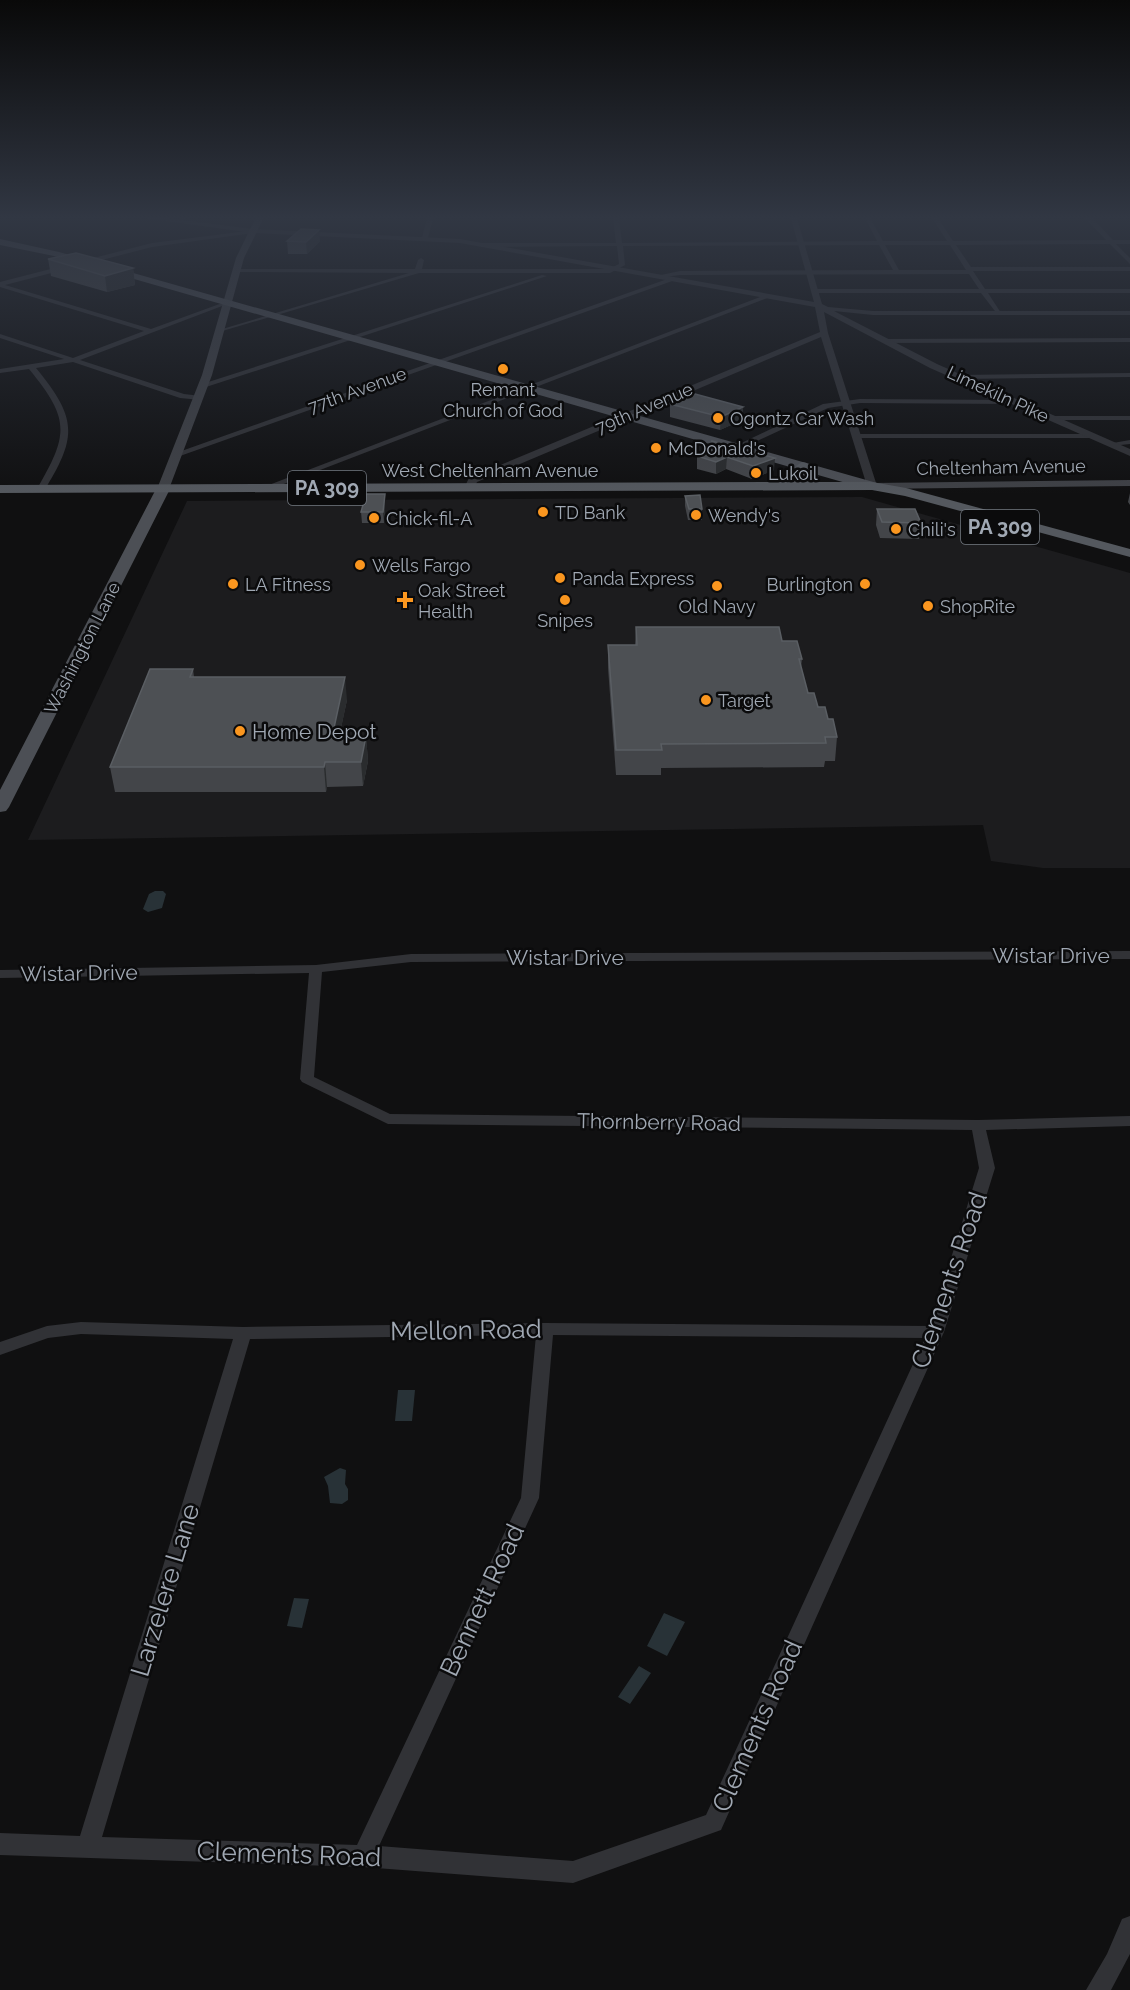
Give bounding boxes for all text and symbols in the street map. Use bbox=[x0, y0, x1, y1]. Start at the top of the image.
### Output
street label: Limekiln Pike bbox=[944, 361, 1053, 427]
street label: 77th Avenue bbox=[305, 362, 409, 417]
marker: Remant Church of God bbox=[496, 362, 510, 376]
street label: 79th Avenue bbox=[592, 378, 696, 438]
place label: Remant Church of God bbox=[443, 379, 563, 421]
place label: Ogontz Car Wash bbox=[730, 408, 874, 429]
marker: Ogontz Car Wash bbox=[711, 411, 725, 425]
place label: McDonald's bbox=[668, 438, 766, 459]
marker: McDonald's bbox=[649, 441, 663, 455]
street label: Cheltenham Avenue bbox=[916, 455, 1086, 479]
street label: West Cheltenham Avenue bbox=[382, 460, 599, 481]
place label: Lukoil bbox=[768, 463, 818, 484]
marker: Lukoil bbox=[749, 466, 763, 480]
road number: PA 309 bbox=[288, 471, 366, 505]
place label: TD Bank bbox=[555, 502, 626, 523]
marker: TD Bank bbox=[536, 505, 550, 519]
place label: Wendy's bbox=[708, 505, 780, 526]
place label: Chick-fil-A bbox=[386, 508, 472, 529]
marker: Wendy's bbox=[689, 508, 703, 522]
road number: PA 309 bbox=[961, 510, 1039, 544]
marker: Chick-fil-A bbox=[367, 511, 381, 525]
place label: Chili's bbox=[908, 519, 956, 540]
marker: Chili's bbox=[889, 522, 903, 536]
place label: Wells Fargo bbox=[372, 555, 471, 576]
marker: Wells Fargo bbox=[353, 558, 367, 572]
place label: Panda Express bbox=[572, 568, 694, 589]
marker: Panda Express bbox=[553, 571, 567, 585]
place label: LA Fitness bbox=[245, 574, 331, 595]
place label: Burlington bbox=[766, 574, 853, 595]
marker: LA Fitness bbox=[226, 577, 240, 591]
marker: Burlington bbox=[858, 577, 872, 591]
street label: Washington Lane bbox=[40, 578, 125, 718]
marker: Old Navy bbox=[710, 579, 724, 593]
place label: Oak Street Health bbox=[418, 580, 505, 622]
marker: Oak Street Health bbox=[396, 591, 414, 609]
marker: Snipes bbox=[558, 593, 572, 607]
place label: Old Navy bbox=[679, 596, 756, 617]
place label: ShopRite bbox=[940, 596, 1016, 617]
marker: ShopRite bbox=[921, 599, 935, 613]
place label: Snipes bbox=[537, 610, 593, 631]
place label: Target bbox=[718, 690, 771, 711]
marker: Target bbox=[699, 693, 713, 707]
place label: Home Depot bbox=[252, 719, 376, 744]
marker: Home Depot bbox=[233, 724, 247, 738]
street label: Wistar Drive bbox=[992, 943, 1110, 968]
street label: Wistar Drive bbox=[506, 945, 624, 970]
street label: Wistar Drive bbox=[20, 959, 138, 987]
street label: Thornberry Road bbox=[577, 1108, 741, 1136]
street label: Clements Road bbox=[905, 1188, 993, 1372]
street label: Mellon Road bbox=[390, 1314, 542, 1346]
street label: Larzelere Lane bbox=[125, 1500, 205, 1680]
street label: Bennett Road bbox=[434, 1519, 530, 1681]
street label: Clements Road bbox=[706, 1636, 808, 1816]
street label: Clements Road bbox=[196, 1836, 382, 1872]

